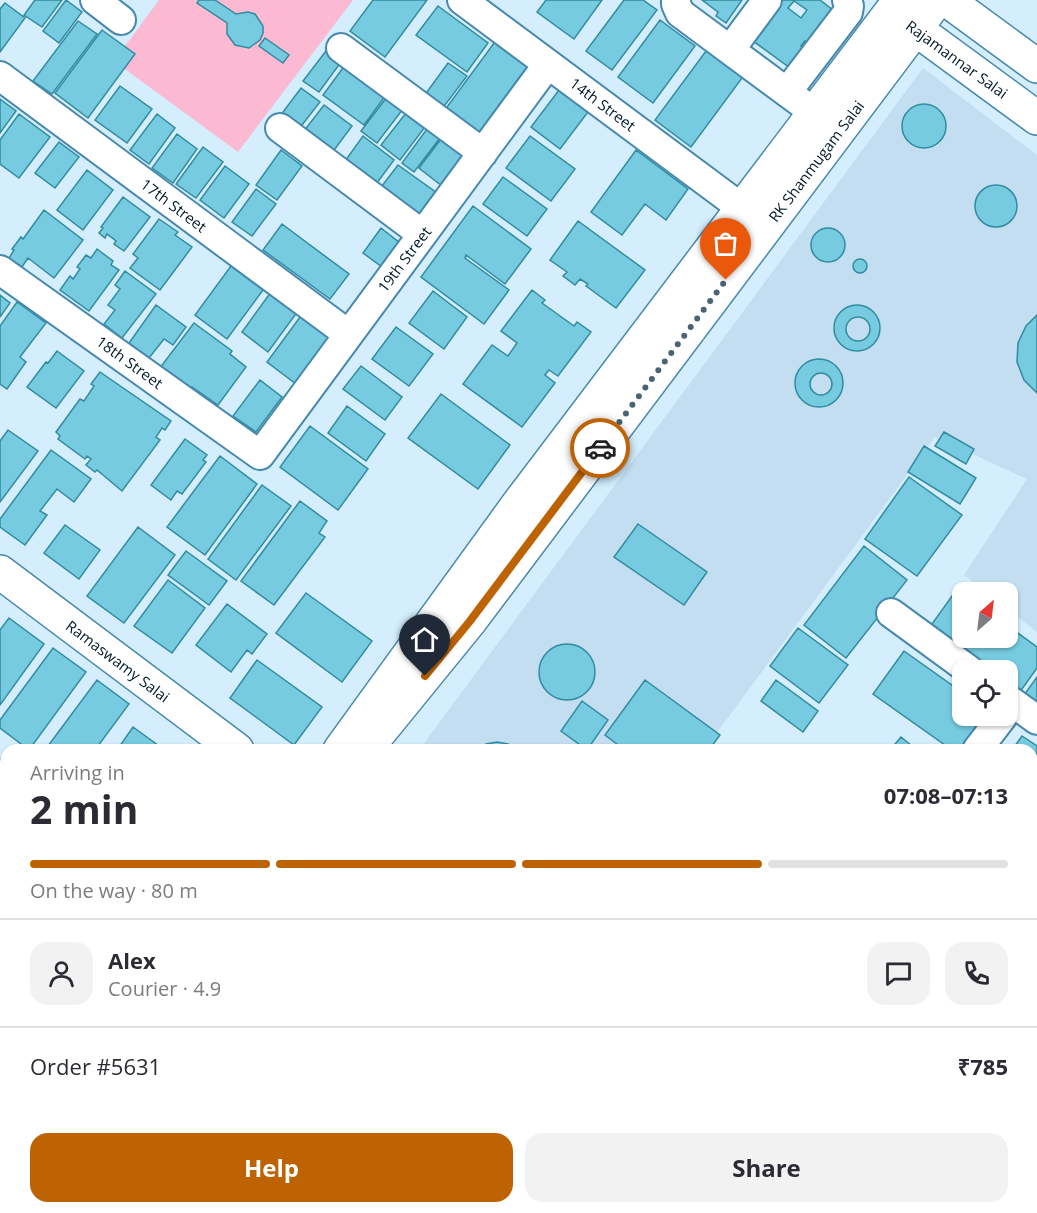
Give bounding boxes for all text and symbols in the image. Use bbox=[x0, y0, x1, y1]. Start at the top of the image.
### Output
street label: Rajamannar Salai bbox=[902, 15, 1012, 103]
street label: 14th Street bbox=[566, 73, 640, 135]
street label: RK Shanmugam Salai bbox=[764, 96, 868, 226]
street label: 17th Street bbox=[137, 174, 211, 236]
pin bbox=[700, 218, 751, 280]
street label: 19th Street bbox=[373, 222, 435, 296]
icon: bag bbox=[709, 227, 742, 260]
street label: 18th Street bbox=[93, 331, 167, 393]
courier bbox=[570, 418, 630, 478]
icon: car bbox=[584, 432, 617, 465]
north arrow bbox=[952, 582, 1018, 648]
map controls bbox=[952, 582, 1018, 726]
pin bbox=[399, 614, 450, 676]
street label: Ramaswamy Salai bbox=[62, 615, 174, 707]
icon: home bbox=[408, 623, 441, 656]
button: locate bbox=[952, 660, 1018, 726]
text: Arriving in bbox=[30, 759, 125, 786]
text: 07:08–07:13 bbox=[884, 780, 1008, 810]
text: 2 min bbox=[30, 782, 138, 835]
text: On the way · 80 m bbox=[30, 877, 198, 904]
button: person bbox=[30, 942, 93, 1005]
button: chat bbox=[867, 942, 930, 1005]
button: phone bbox=[945, 942, 1008, 1005]
text: Alex bbox=[108, 945, 156, 975]
text: Courier · 4.9 bbox=[108, 975, 221, 1002]
text: Order #5631 bbox=[30, 1051, 161, 1081]
text: ₹785 bbox=[958, 1051, 1008, 1081]
button: Help bbox=[30, 1133, 513, 1202]
button: Share bbox=[525, 1133, 1008, 1202]

